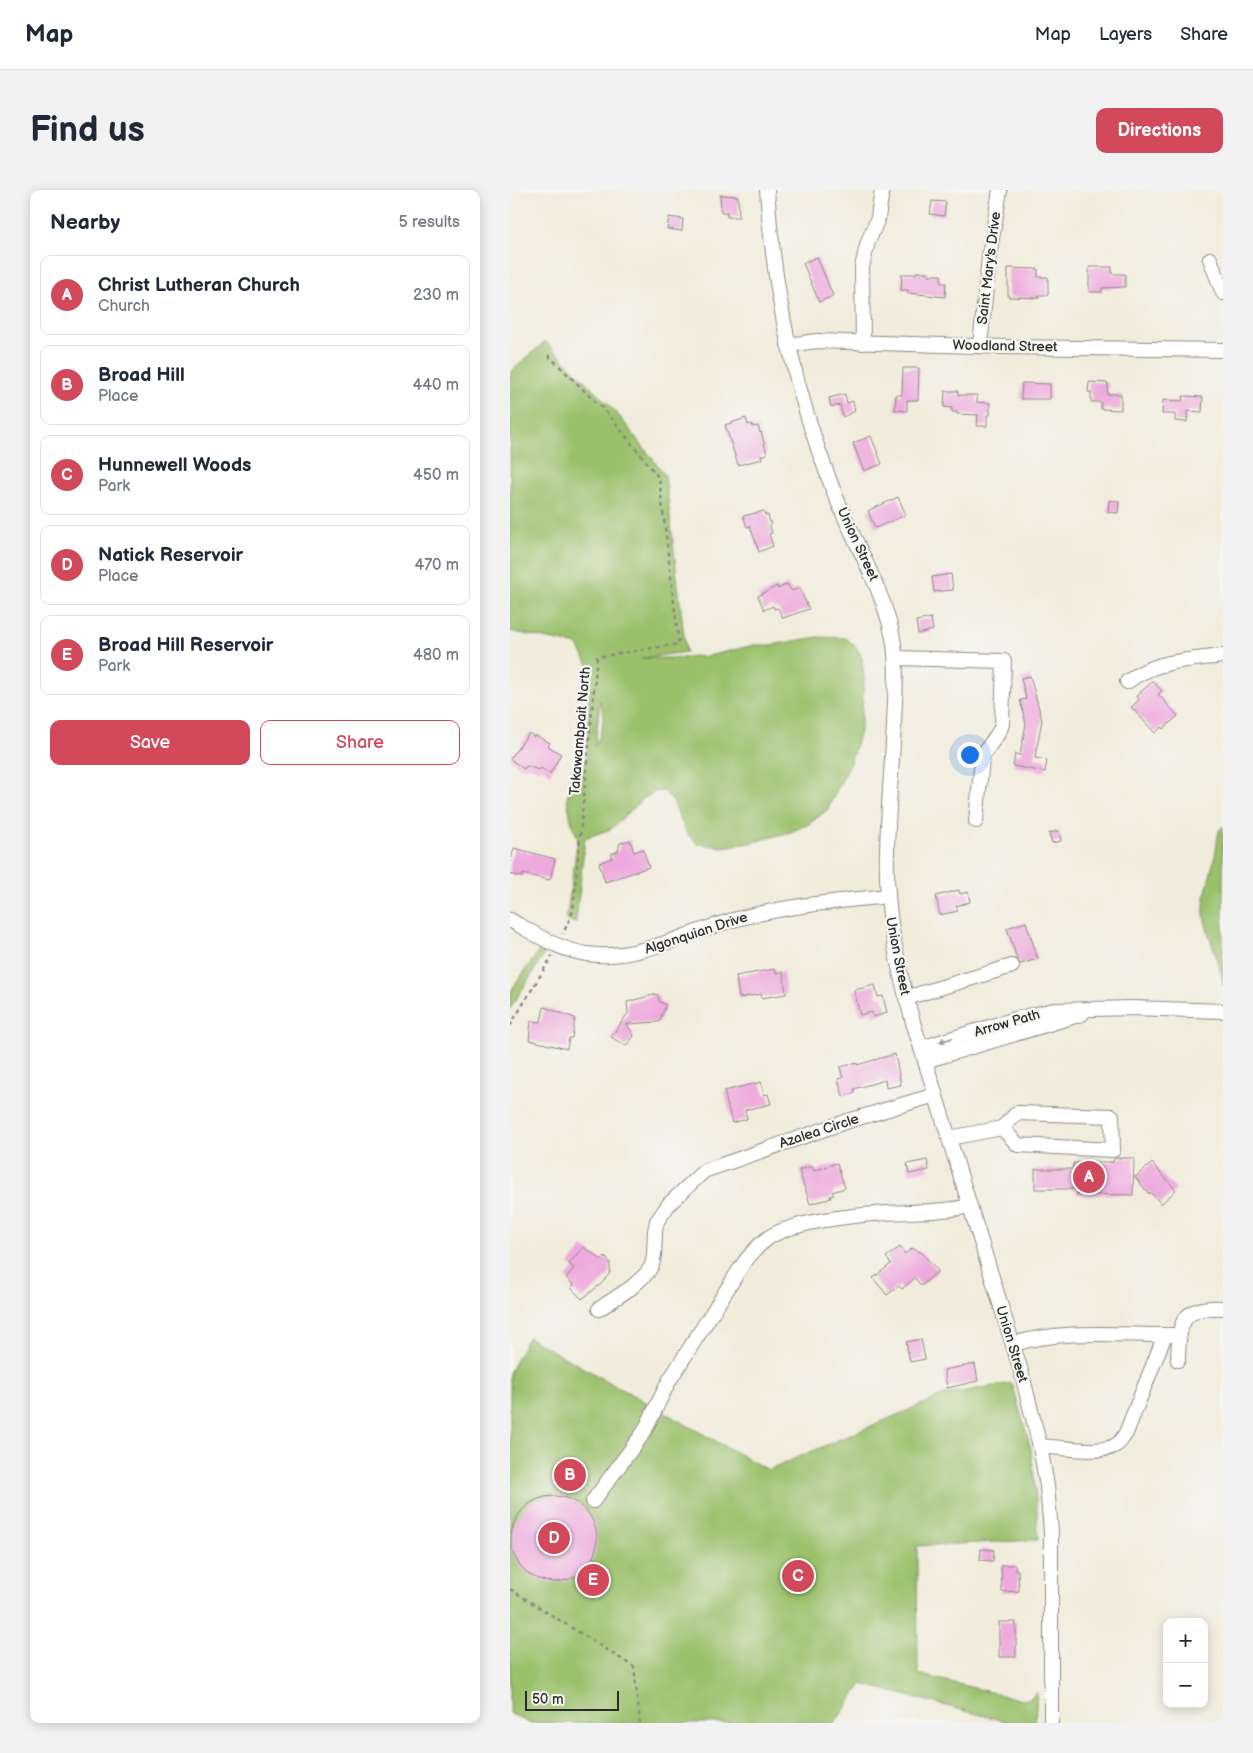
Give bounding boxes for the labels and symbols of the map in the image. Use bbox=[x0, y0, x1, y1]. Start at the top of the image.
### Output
street label: Saint Mary's Drive bbox=[974, 211, 1004, 325]
street label: Woodland Street bbox=[953, 337, 1058, 355]
street label: Union Street bbox=[834, 505, 883, 584]
street label: Takawambpait North bbox=[566, 666, 594, 796]
your location bbox=[957, 742, 983, 768]
street label: Algonquian Drive bbox=[642, 908, 750, 958]
street label: Union Street bbox=[882, 915, 914, 997]
street label: Arrow Path bbox=[972, 1005, 1042, 1040]
one-way arrow bbox=[938, 1037, 953, 1045]
street label: Azalea Circle bbox=[777, 1110, 861, 1152]
pin: A bbox=[1073, 1158, 1105, 1196]
street label: Union Street bbox=[992, 1304, 1032, 1385]
pin: B bbox=[554, 1456, 586, 1494]
pin: D bbox=[538, 1519, 570, 1557]
pin: C bbox=[782, 1557, 814, 1595]
pin: E bbox=[577, 1561, 609, 1599]
scale bar bbox=[525, 1688, 619, 1711]

